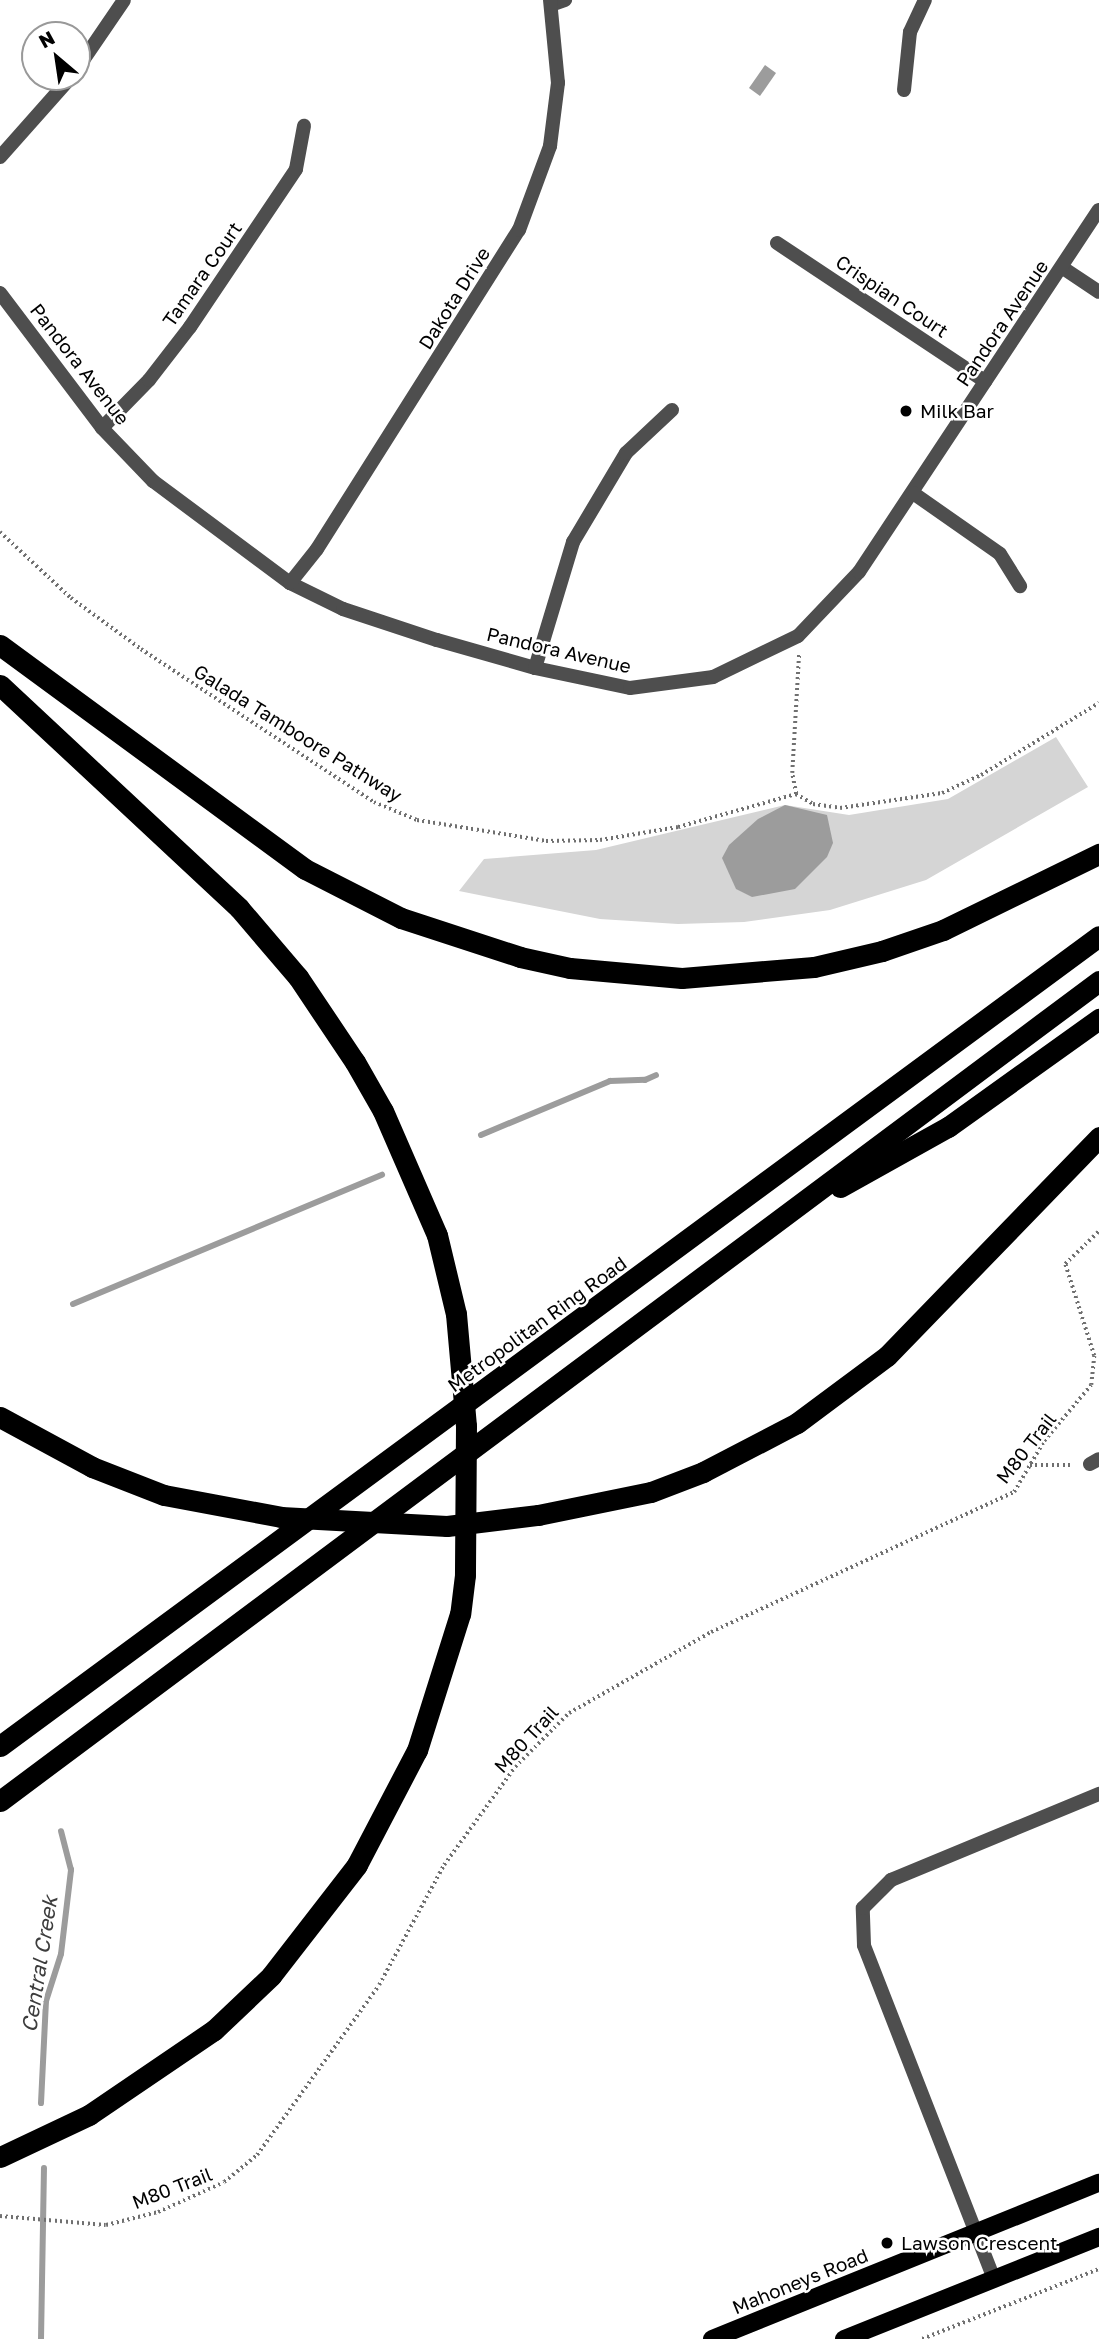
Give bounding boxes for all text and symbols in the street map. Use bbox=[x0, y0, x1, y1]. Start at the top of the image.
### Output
north arrow bbox=[21, 21, 91, 91]
text: N bbox=[35, 25, 58, 53]
street label: Tamara Court bbox=[158, 217, 246, 331]
street label: Dakota Drive bbox=[414, 243, 494, 353]
street label: Crispian Court bbox=[831, 250, 953, 342]
street label: Pandora Avenue bbox=[951, 255, 1053, 391]
street label: Pandora Avenue bbox=[26, 299, 134, 429]
place label: Milk Bar bbox=[920, 400, 994, 422]
marker: Milk Bar bbox=[898, 403, 914, 419]
street label: Pandora Avenue bbox=[485, 622, 633, 678]
street label: Galada Tamboore Pathway bbox=[190, 659, 406, 807]
street label: Metropolitan Ring Road bbox=[443, 1252, 631, 1396]
street label: M80 Trail bbox=[991, 1408, 1061, 1488]
street label: M80 Trail bbox=[489, 1701, 563, 1777]
water label: Central Creek bbox=[16, 1894, 62, 2034]
street label: M80 Trail bbox=[129, 2162, 215, 2214]
place label: Lawson Crescent bbox=[901, 2232, 1058, 2254]
marker: Lawson Crescent bbox=[879, 2235, 895, 2251]
street label: Mahoneys Road bbox=[729, 2243, 871, 2319]

